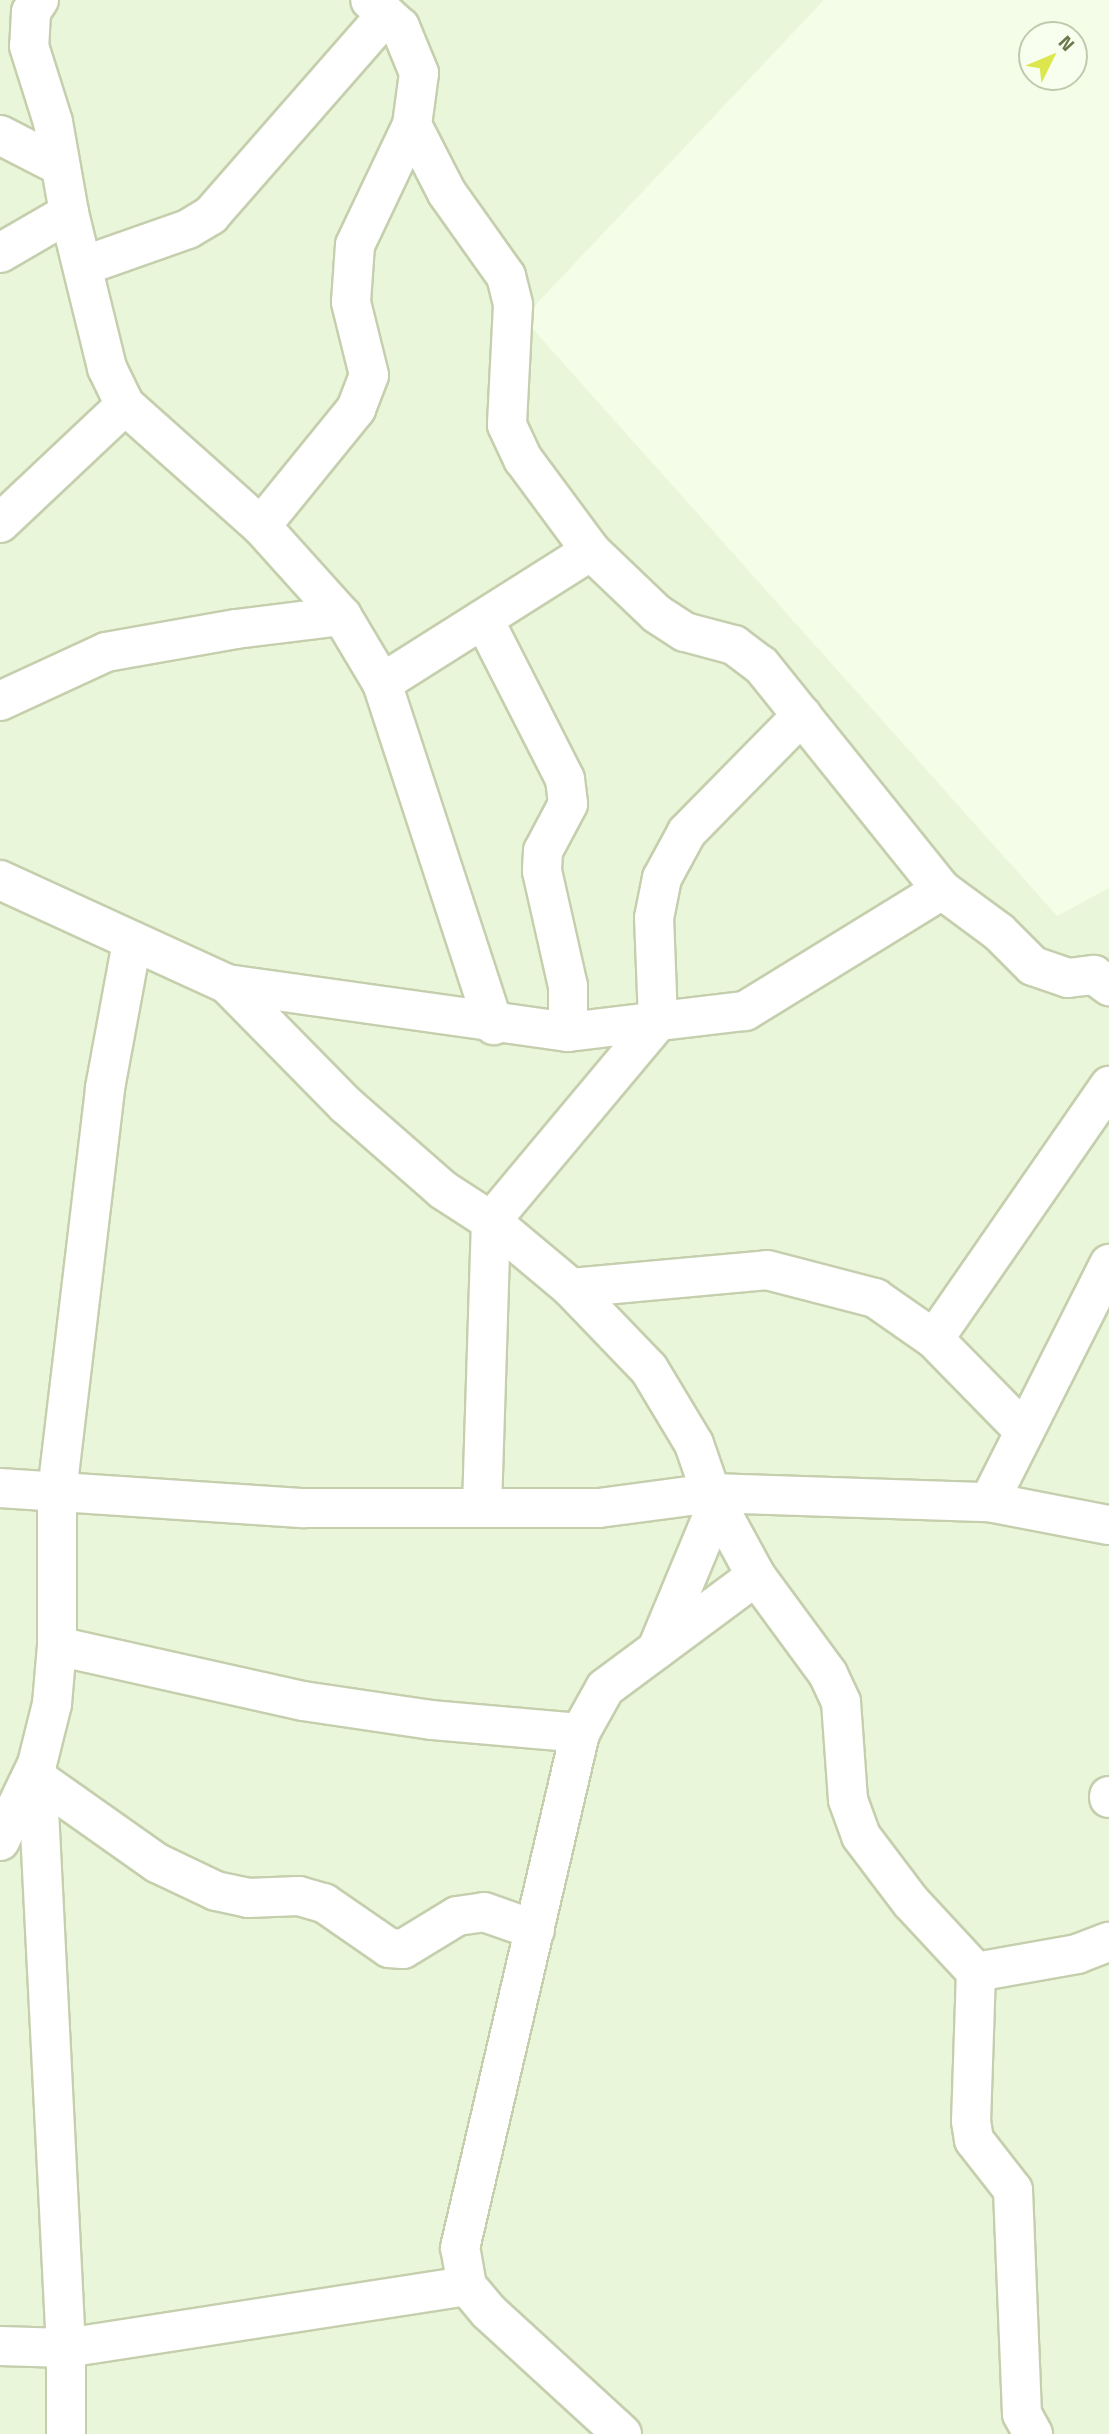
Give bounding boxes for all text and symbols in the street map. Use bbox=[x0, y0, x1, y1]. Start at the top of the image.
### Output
north arrow bbox=[1018, 21, 1088, 91]
text: N bbox=[1052, 28, 1082, 57]

